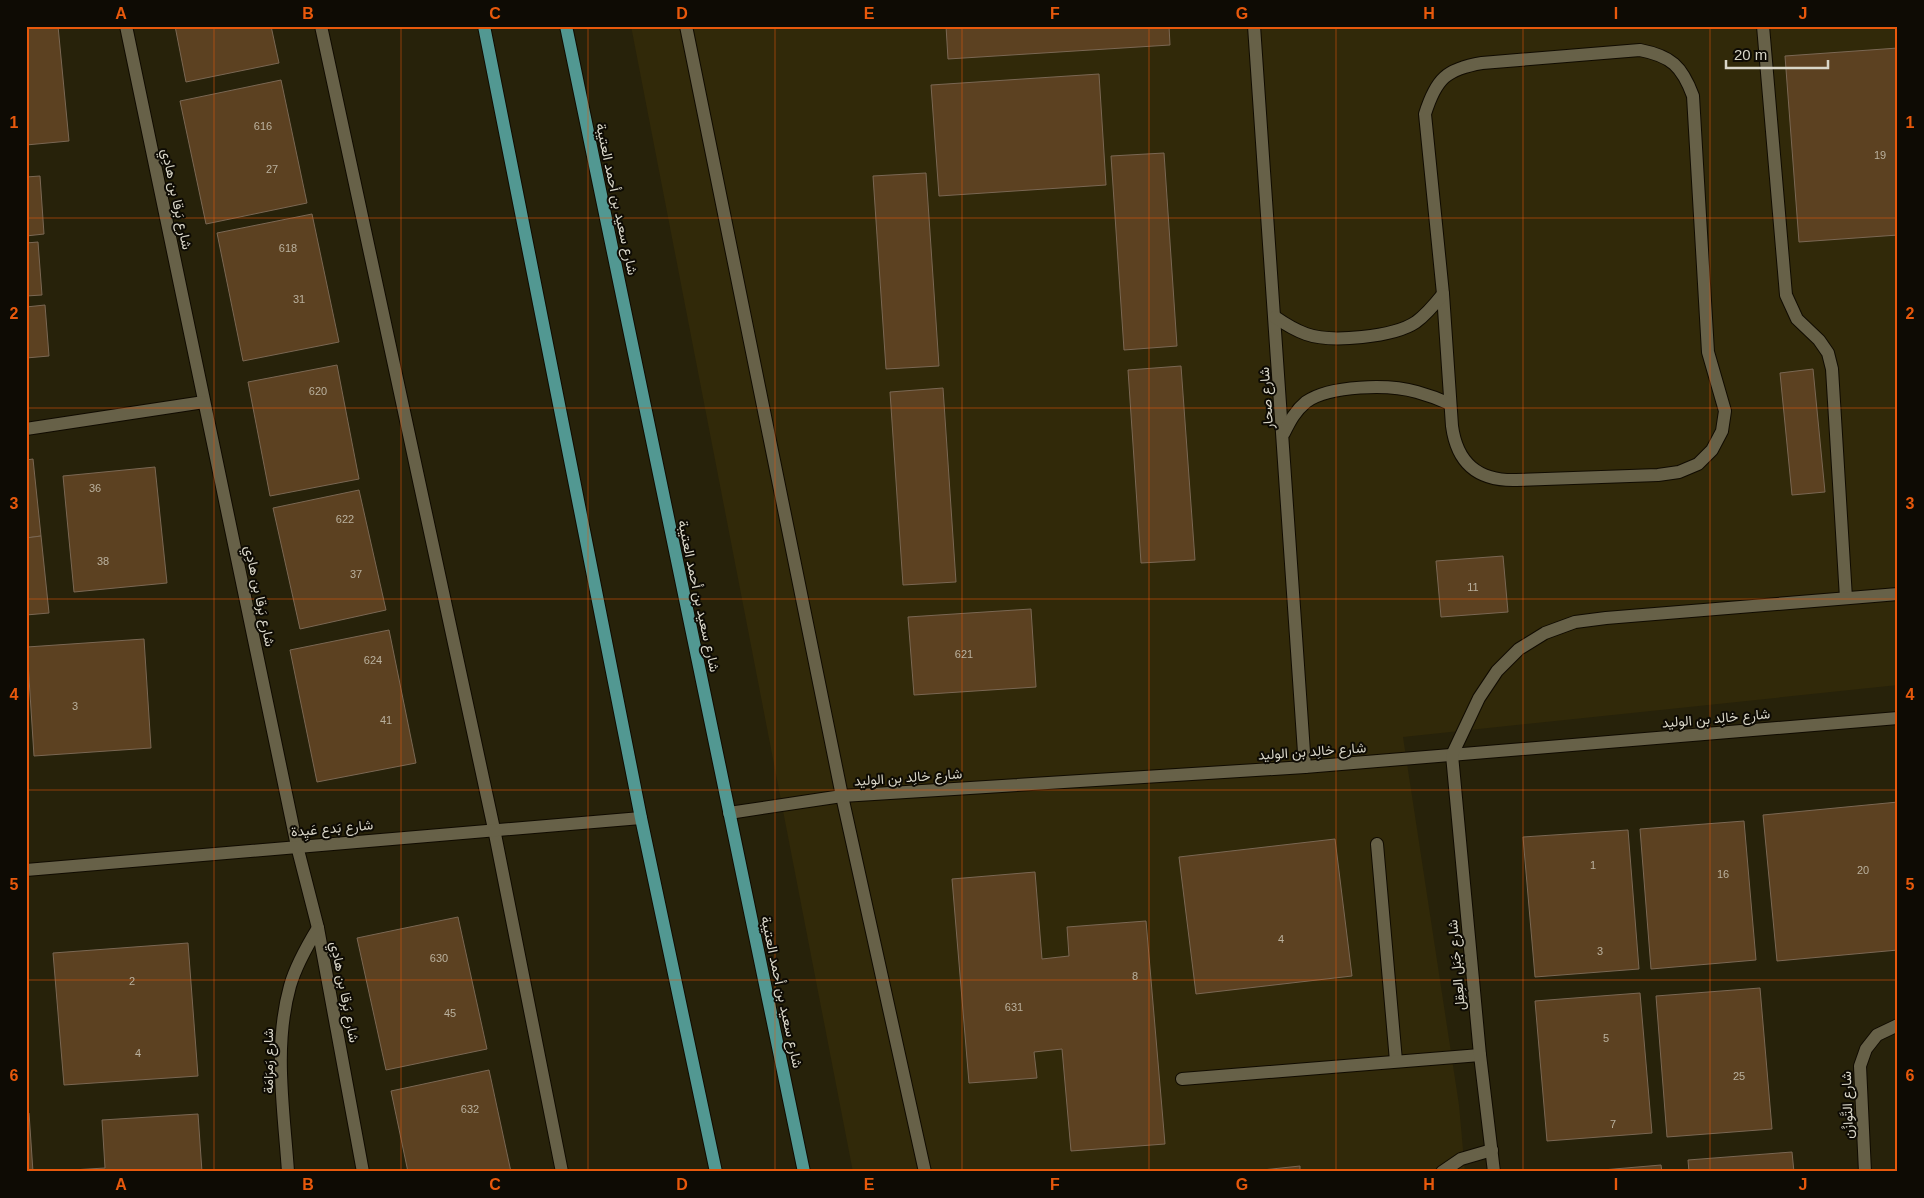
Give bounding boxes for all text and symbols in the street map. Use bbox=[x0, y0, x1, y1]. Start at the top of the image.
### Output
text: A bbox=[115, 5, 127, 22]
text: B bbox=[302, 5, 314, 22]
text: C bbox=[489, 5, 501, 22]
text: D bbox=[676, 5, 688, 22]
text: E bbox=[864, 5, 875, 22]
text: F bbox=[1050, 5, 1060, 22]
text: G bbox=[1236, 5, 1248, 22]
text: H bbox=[1423, 5, 1435, 22]
text: I bbox=[1614, 5, 1618, 22]
text: J bbox=[1799, 5, 1807, 22]
scale bar bbox=[1726, 38, 1829, 70]
text: 20 m bbox=[1734, 46, 1767, 63]
text: 1 bbox=[10, 114, 19, 131]
text: 1 bbox=[1906, 114, 1915, 131]
house number: 616 bbox=[254, 120, 272, 132]
street label: شارع سعيد بن أحمد العتيبة bbox=[590, 121, 641, 277]
street label: شارع بَرقا بن هادِي bbox=[155, 147, 195, 252]
house number: 19 bbox=[1874, 149, 1886, 161]
house number: 27 bbox=[266, 163, 278, 175]
house number: 618 bbox=[279, 242, 297, 254]
house number: 31 bbox=[293, 293, 305, 305]
text: 2 bbox=[10, 305, 19, 322]
text: 2 bbox=[1906, 305, 1915, 322]
street label: شارع صحار bbox=[1256, 366, 1279, 430]
house number: 620 bbox=[309, 385, 327, 397]
house number: 36 bbox=[89, 482, 101, 494]
text: 3 bbox=[10, 495, 19, 512]
text: 3 bbox=[1906, 495, 1915, 512]
house number: 622 bbox=[336, 513, 354, 525]
street label: شارع سعيد بن أحمد العتيبة bbox=[672, 518, 723, 674]
street label: شارع بَرقا بن هادِي bbox=[238, 544, 278, 649]
house number: 38 bbox=[97, 555, 109, 567]
house number: 37 bbox=[350, 568, 362, 580]
house number: 11 bbox=[1467, 581, 1479, 593]
house number: 621 bbox=[955, 648, 973, 660]
house number: 624 bbox=[364, 654, 382, 666]
text: 4 bbox=[10, 686, 19, 703]
text: 4 bbox=[1906, 686, 1915, 703]
house number: 3 bbox=[72, 700, 78, 712]
street label: شارع خالِد بن الوليد bbox=[1661, 705, 1771, 734]
house number: 41 bbox=[380, 714, 392, 726]
street label: شارع خالِد بن الوليد bbox=[1257, 739, 1367, 766]
street label: شارع خالِد بن الوليد bbox=[853, 765, 963, 792]
street label: شارع بَدع عَيِدة bbox=[290, 816, 374, 843]
house number: 1 bbox=[1590, 859, 1596, 871]
house number: 20 bbox=[1857, 864, 1869, 876]
house number: 16 bbox=[1717, 868, 1729, 880]
text: 5 bbox=[10, 876, 19, 893]
text: 5 bbox=[1906, 876, 1915, 893]
street label: شارع سعيد بن أحمد العتيبة bbox=[755, 914, 806, 1070]
street label: شارع جَبَل العِقِل bbox=[1444, 919, 1471, 1011]
house number: 4 bbox=[1278, 933, 1284, 945]
street label: شارع بَرقا بن هادِي bbox=[323, 940, 363, 1045]
house number: 3 bbox=[1597, 945, 1603, 957]
house number: 630 bbox=[430, 952, 448, 964]
house number: 8 bbox=[1132, 970, 1138, 982]
house number: 2 bbox=[129, 975, 135, 987]
house number: 631 bbox=[1005, 1001, 1023, 1013]
house number: 45 bbox=[444, 1007, 456, 1019]
street label: شارع رَمرَامَة bbox=[260, 1028, 279, 1094]
house number: 5 bbox=[1603, 1032, 1609, 1044]
house number: 4 bbox=[135, 1047, 141, 1059]
text: 6 bbox=[10, 1067, 19, 1084]
text: 6 bbox=[1906, 1067, 1915, 1084]
house number: 25 bbox=[1733, 1070, 1745, 1082]
street label: شارع التَّوازُن bbox=[1837, 1071, 1859, 1139]
house number: 632 bbox=[461, 1103, 479, 1115]
house number: 7 bbox=[1610, 1118, 1616, 1130]
text: A bbox=[115, 1176, 127, 1193]
text: B bbox=[302, 1176, 314, 1193]
text: C bbox=[489, 1176, 501, 1193]
text: D bbox=[676, 1176, 688, 1193]
text: E bbox=[864, 1176, 875, 1193]
text: F bbox=[1050, 1176, 1060, 1193]
text: G bbox=[1236, 1176, 1248, 1193]
text: H bbox=[1423, 1176, 1435, 1193]
text: I bbox=[1614, 1176, 1618, 1193]
text: J bbox=[1799, 1176, 1807, 1193]

